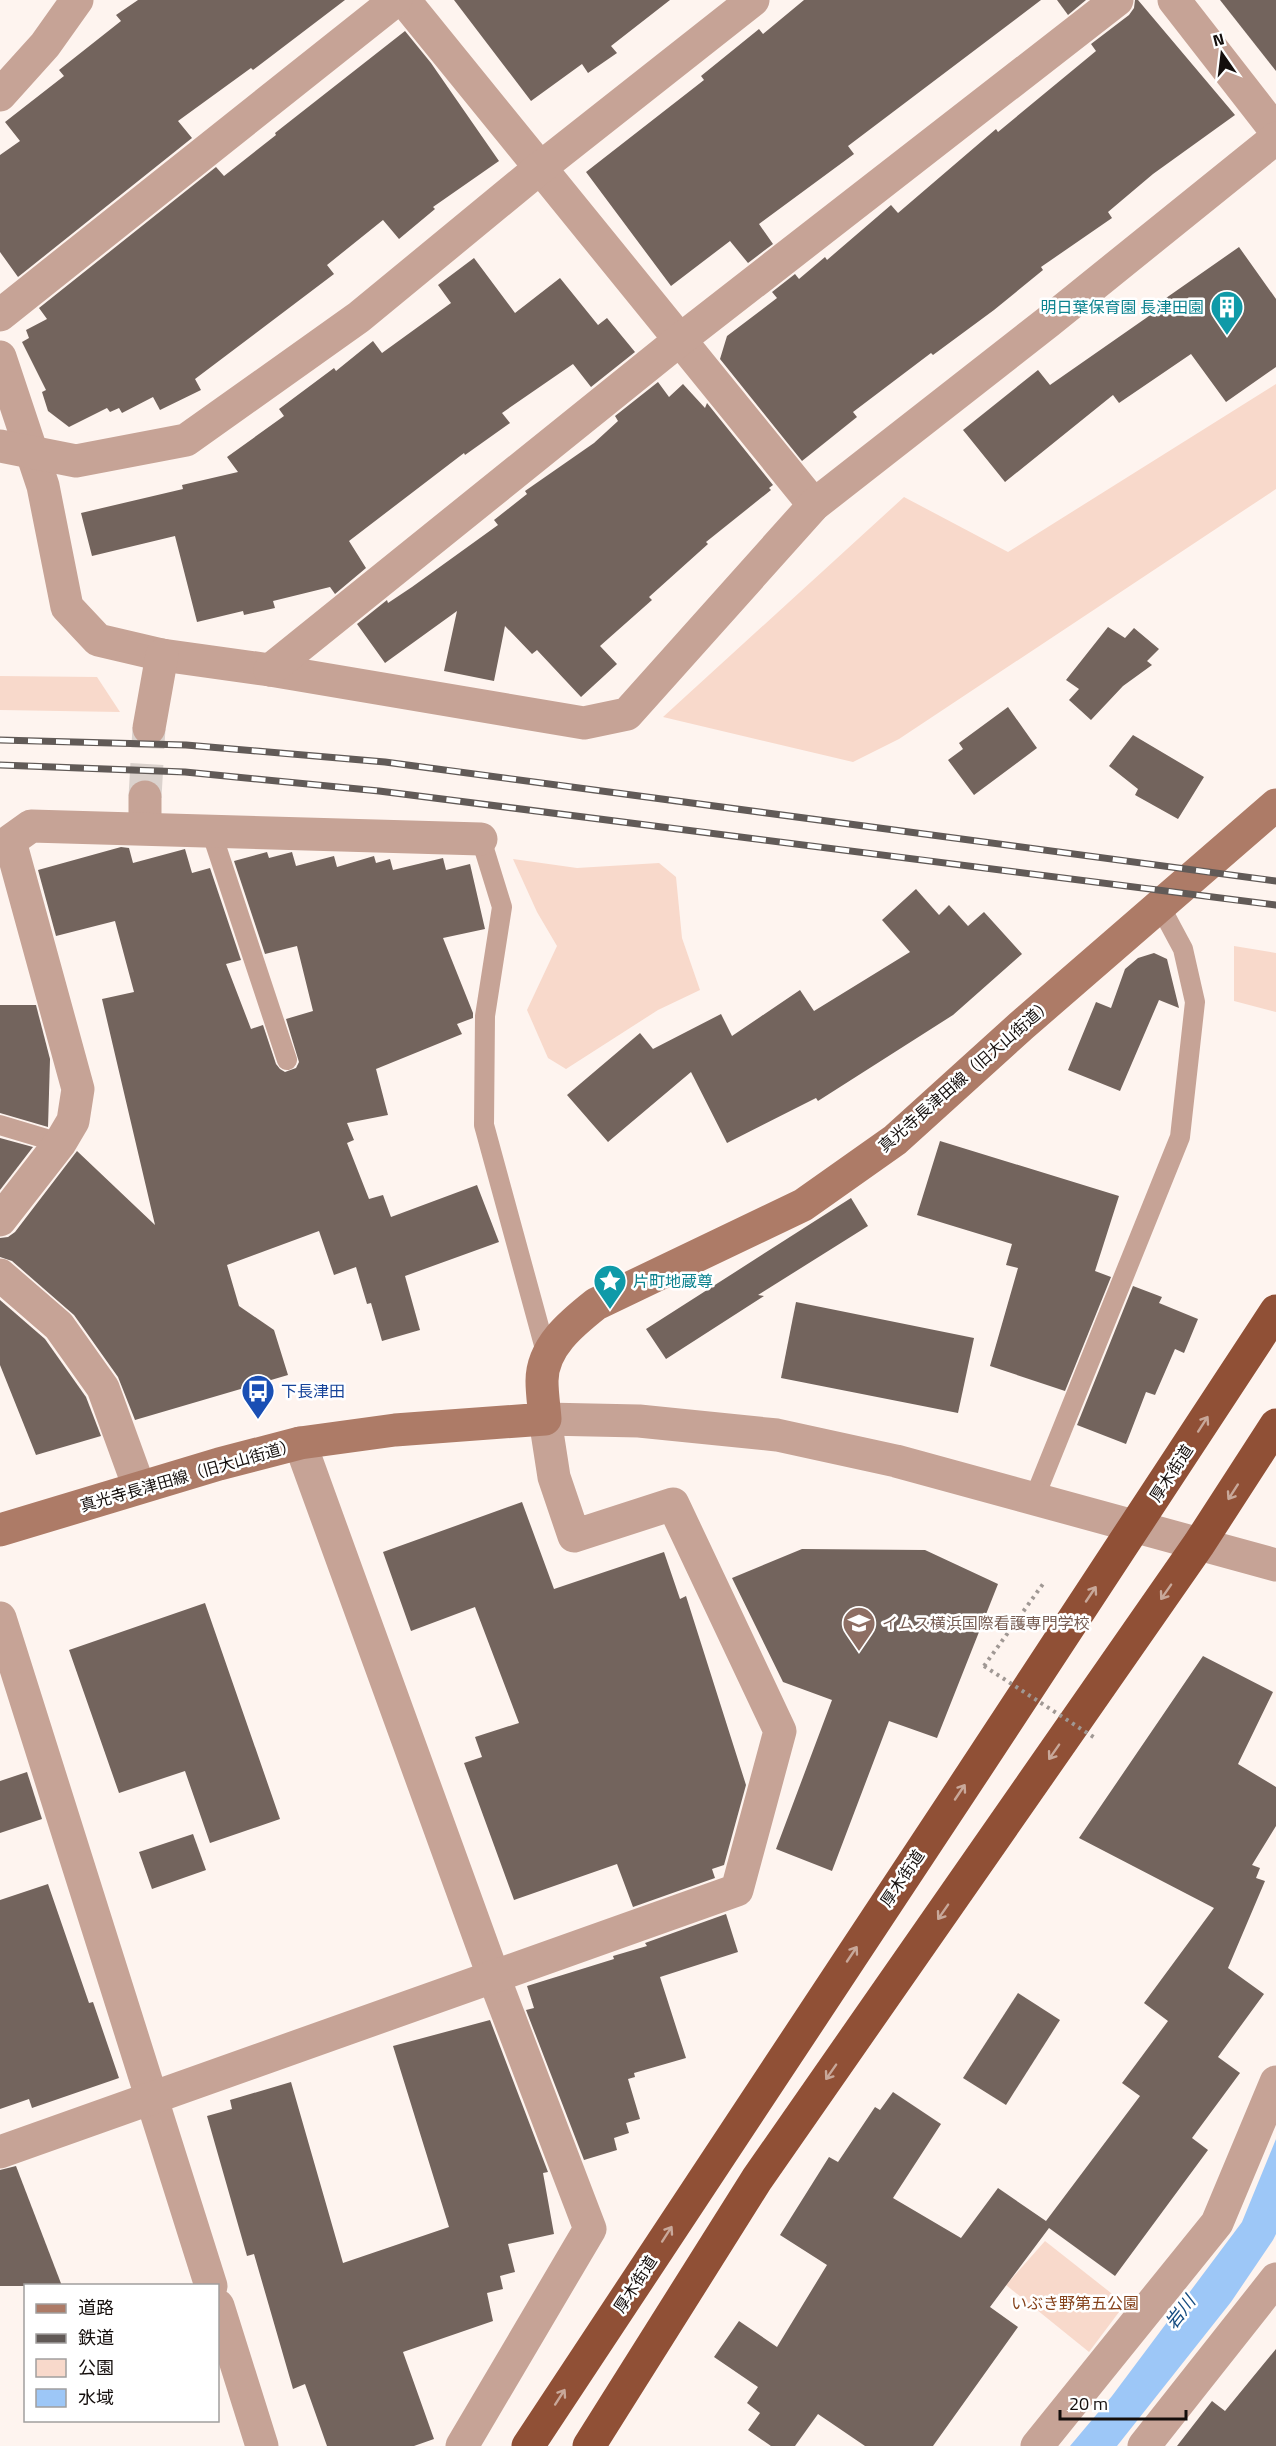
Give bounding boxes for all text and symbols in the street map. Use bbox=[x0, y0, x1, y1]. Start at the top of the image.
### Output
north arrow bbox=[1192, 24, 1252, 84]
text: N bbox=[1210, 26, 1227, 52]
building icon: 明日葉保育園 長津田園 bbox=[1209, 289, 1245, 336]
place label: 明日葉保育園 長津田園 bbox=[1040, 295, 1204, 319]
street label: 真光寺長津田線（旧大山街道） bbox=[873, 992, 1057, 1158]
place icon: 片町地蔵尊 bbox=[592, 1263, 628, 1310]
place label: 片町地蔵尊 bbox=[633, 1269, 713, 1293]
bus stop icon: 下長津田 bbox=[240, 1373, 276, 1420]
place label: 下長津田 bbox=[281, 1379, 345, 1403]
one-way arrow bbox=[1197, 1416, 1209, 1433]
street label: 真光寺長津田線（旧大山街道） bbox=[77, 1433, 299, 1517]
street label: 厚木街道 bbox=[1144, 1440, 1198, 1506]
one-way arrow bbox=[1226, 1483, 1238, 1500]
one-way arrow bbox=[1160, 1583, 1172, 1599]
one-way arrow bbox=[1085, 1587, 1097, 1603]
school or university icon: イムス横浜国際看護専門学校 bbox=[841, 1605, 877, 1652]
place label: イムス横浜国際看護専門学校 bbox=[882, 1611, 1090, 1635]
one-way arrow bbox=[1048, 1743, 1060, 1759]
one-way arrow bbox=[953, 1783, 966, 1800]
street label: 厚木街道 bbox=[874, 1845, 930, 1911]
one-way arrow bbox=[937, 1903, 949, 1919]
one-way arrow bbox=[846, 1946, 858, 1963]
one-way arrow bbox=[825, 2063, 837, 2079]
one-way arrow bbox=[662, 2226, 674, 2243]
street label: 厚木街道 bbox=[608, 2251, 662, 2317]
legend bbox=[24, 2284, 219, 2422]
water label: 岩川 bbox=[1158, 2288, 1203, 2334]
park label: いぶき野第五公園 bbox=[1011, 2291, 1139, 2315]
text: 道路 bbox=[78, 2294, 114, 2321]
text: 鉄道 bbox=[78, 2324, 114, 2351]
text: 公園 bbox=[78, 2354, 114, 2381]
scale bar bbox=[1060, 2383, 1186, 2421]
text: 水域 bbox=[78, 2384, 114, 2411]
one-way arrow bbox=[555, 2389, 567, 2406]
text: 20 m bbox=[1069, 2390, 1108, 2417]

